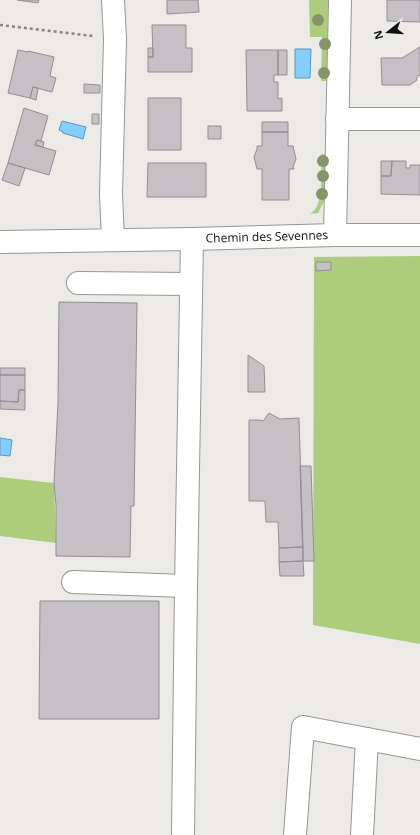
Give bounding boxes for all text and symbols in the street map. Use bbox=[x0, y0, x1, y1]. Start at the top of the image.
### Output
north arrow bbox=[368, 12, 408, 52]
text: N bbox=[369, 29, 386, 42]
street label: Chemin des Sevennes bbox=[205, 226, 329, 247]

